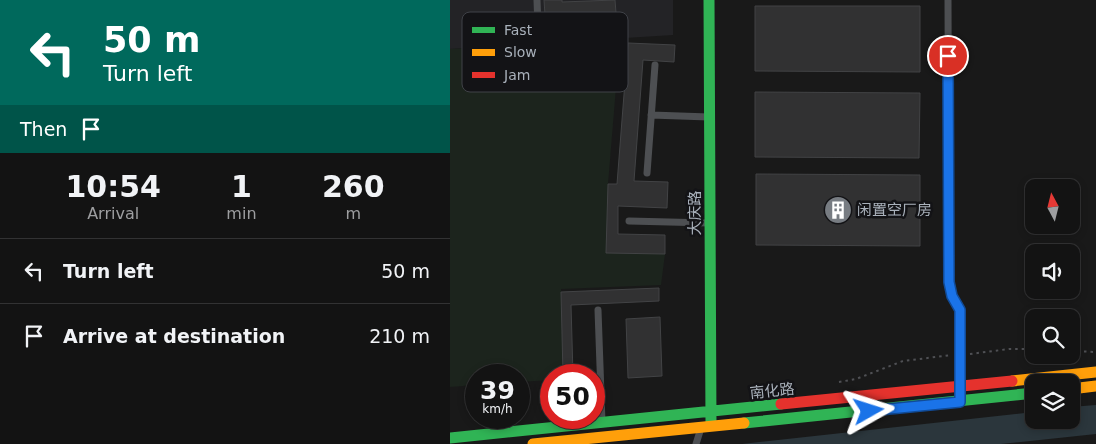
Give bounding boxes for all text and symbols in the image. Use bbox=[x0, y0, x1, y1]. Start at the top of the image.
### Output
legend bbox=[462, 12, 628, 92]
icon: left bbox=[20, 20, 85, 85]
text: 50 m bbox=[103, 20, 200, 60]
text: Fast bbox=[504, 22, 533, 38]
pin bbox=[927, 35, 969, 77]
icon: arrive bbox=[934, 42, 962, 70]
text: Slow bbox=[504, 44, 537, 60]
text: Turn left bbox=[103, 61, 192, 86]
text: Jam bbox=[503, 67, 530, 83]
icon: arrive bbox=[77, 115, 105, 143]
text: Then bbox=[20, 118, 67, 140]
text: 10:54 bbox=[65, 169, 161, 204]
text: 1 bbox=[231, 169, 252, 204]
text: 260 bbox=[322, 169, 385, 204]
north arrow bbox=[1025, 179, 1080, 234]
map controls bbox=[1025, 179, 1080, 429]
street label: 大庆路 bbox=[686, 190, 704, 236]
building icon: 闲置空厂房 bbox=[823, 195, 853, 225]
place label: 闲置空厂房 bbox=[857, 201, 932, 219]
text: Arrival bbox=[87, 204, 139, 223]
text: min bbox=[226, 204, 257, 223]
text: m bbox=[345, 204, 361, 223]
button: sound bbox=[1025, 244, 1080, 299]
icon: left bbox=[20, 257, 48, 285]
text: Turn left bbox=[63, 260, 154, 282]
text: 50 m bbox=[381, 260, 430, 282]
button: search bbox=[1025, 309, 1080, 364]
icon: arrive bbox=[20, 322, 48, 350]
text: Arrive at destination bbox=[63, 325, 285, 347]
text: 210 m bbox=[369, 325, 430, 347]
speed limit sign: 50 bbox=[540, 364, 605, 429]
button: layers bbox=[1025, 374, 1080, 429]
text: 39 bbox=[480, 376, 515, 405]
street label: 南化路 bbox=[749, 380, 795, 402]
position arrow bbox=[842, 384, 894, 436]
text: km/h bbox=[482, 402, 513, 416]

